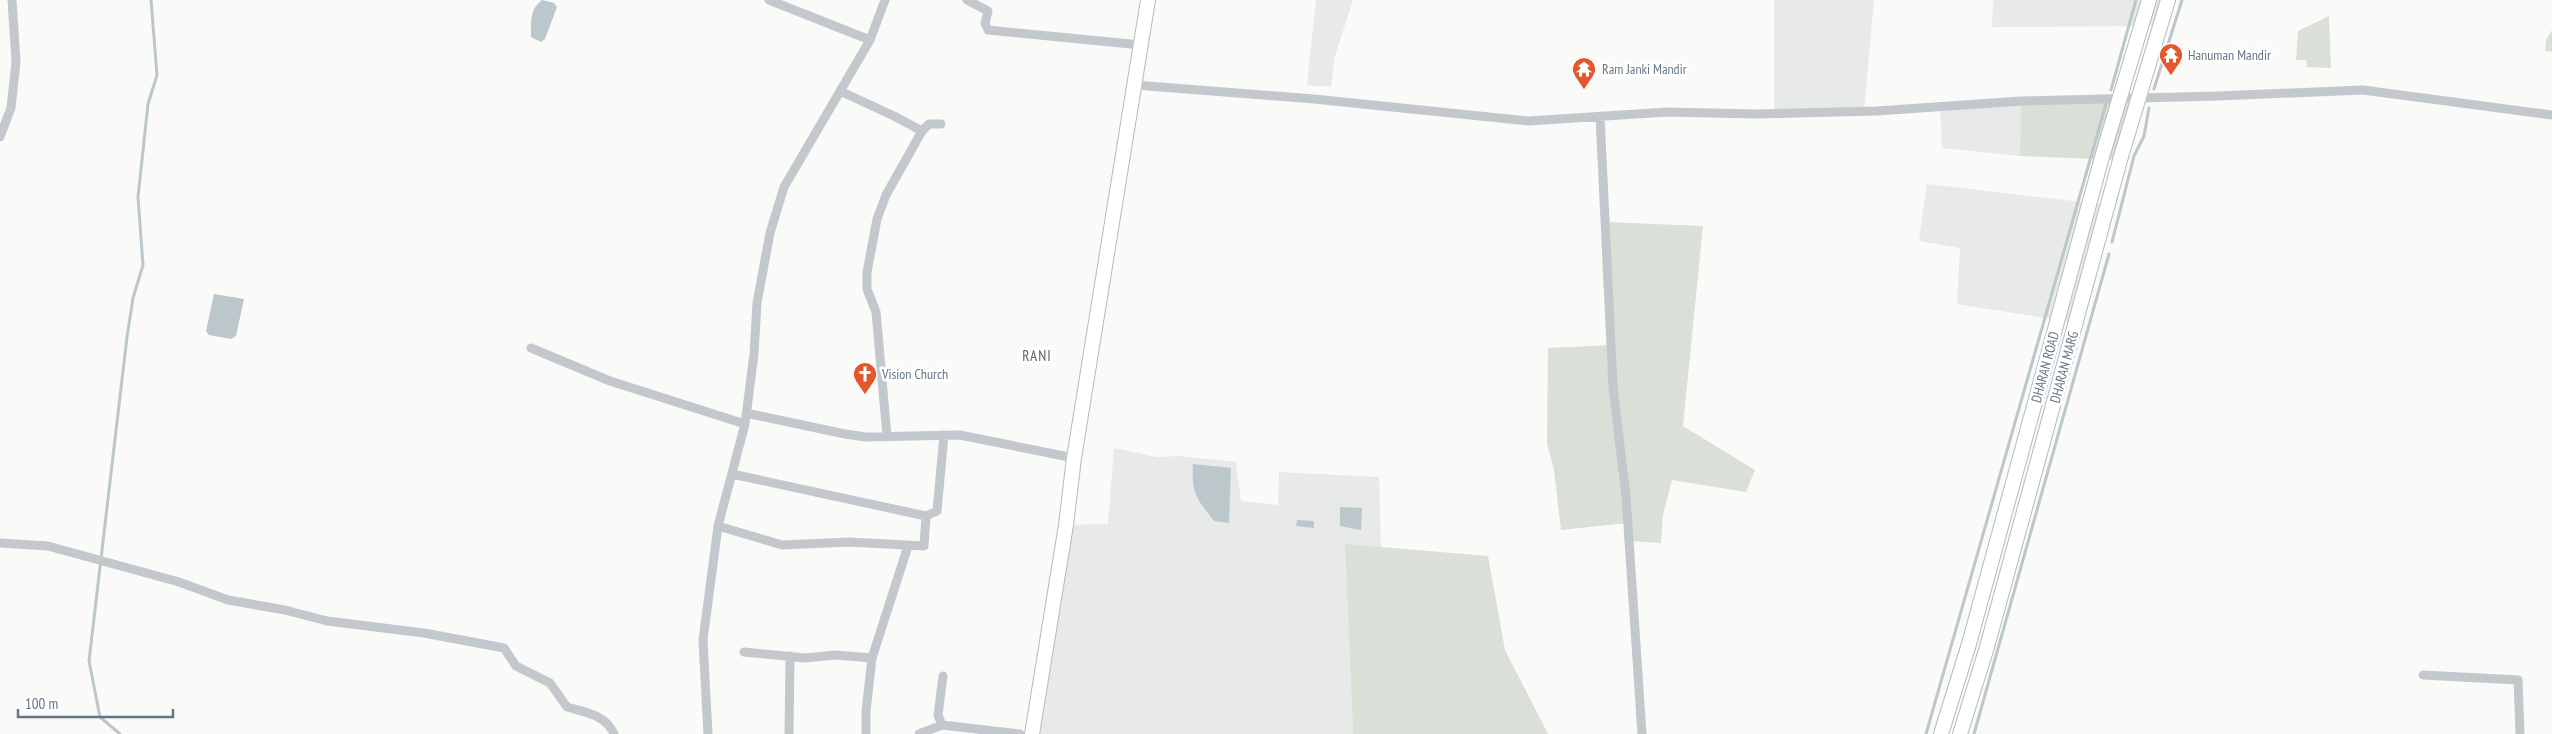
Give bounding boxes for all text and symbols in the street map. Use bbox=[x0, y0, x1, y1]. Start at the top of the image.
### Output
temple icon: Hanuman Mandir bbox=[2158, 42, 2184, 76]
place label: Hanuman Mandir bbox=[2188, 46, 2271, 64]
temple icon: Ram Janki Mandir bbox=[1571, 56, 1597, 90]
place label: Ram Janki Mandir bbox=[1602, 60, 1687, 78]
street label: DHARAN MARG bbox=[2046, 329, 2082, 405]
street label: DHARAN ROAD bbox=[2027, 330, 2063, 404]
district label: RANI bbox=[1022, 346, 1052, 365]
church icon: Vision Church bbox=[852, 361, 878, 395]
place label: Vision Church bbox=[881, 365, 948, 383]
scale bar bbox=[18, 686, 172, 718]
text: 100 m bbox=[25, 694, 58, 713]

